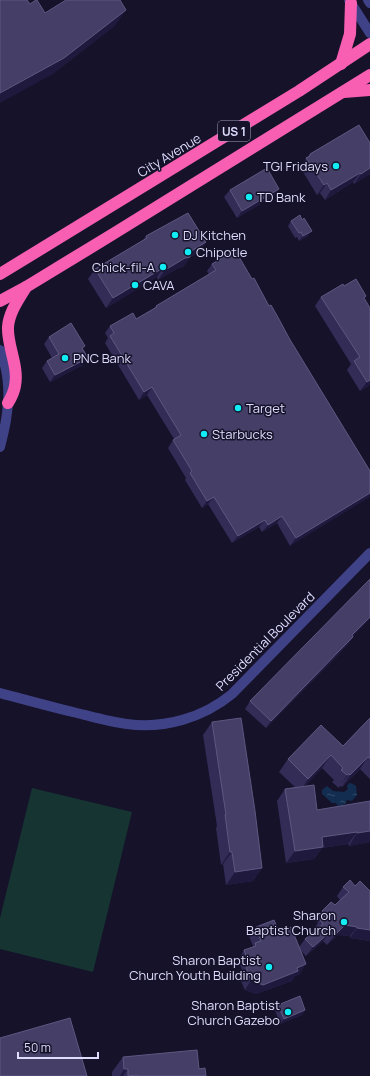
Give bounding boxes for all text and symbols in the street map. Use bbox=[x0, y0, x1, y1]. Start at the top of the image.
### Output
road number: US 1 bbox=[218, 121, 250, 141]
street label: City Avenue bbox=[134, 129, 205, 181]
place label: TGI Fridays bbox=[263, 157, 328, 175]
marker: TGI Fridays bbox=[331, 161, 341, 171]
place label: TD Bank bbox=[257, 188, 306, 206]
marker: TD Bank bbox=[244, 192, 254, 202]
place label: DJ Kitchen bbox=[183, 226, 246, 244]
marker: DJ Kitchen bbox=[170, 230, 180, 240]
place label: Chipotle bbox=[196, 243, 248, 261]
marker: Chipotle bbox=[183, 247, 193, 257]
place label: Chick-fil-A bbox=[92, 258, 155, 276]
marker: Chick-fil-A bbox=[158, 262, 168, 272]
place label: CAVA bbox=[143, 276, 175, 294]
marker: CAVA bbox=[130, 280, 140, 290]
place label: PNC Bank bbox=[73, 349, 132, 367]
marker: PNC Bank bbox=[60, 353, 70, 363]
place label: Target bbox=[246, 399, 285, 417]
marker: Target bbox=[233, 403, 243, 413]
place label: Starbucks bbox=[212, 425, 273, 443]
marker: Starbucks bbox=[199, 429, 209, 439]
street label: Presidential Boulevard bbox=[212, 588, 318, 694]
place label: Sharon Baptist Church bbox=[246, 906, 336, 939]
marker: Sharon Baptist Church bbox=[339, 917, 349, 927]
place label: Sharon Baptist Church Youth Building bbox=[129, 951, 261, 984]
marker: Sharon Baptist Church Youth Building bbox=[264, 962, 274, 972]
place label: Sharon Baptist Church Gazebo bbox=[187, 996, 280, 1029]
marker: Sharon Baptist Church Gazebo bbox=[283, 1007, 293, 1017]
scale bar bbox=[18, 1034, 98, 1060]
text: 50 m bbox=[24, 1039, 51, 1056]

